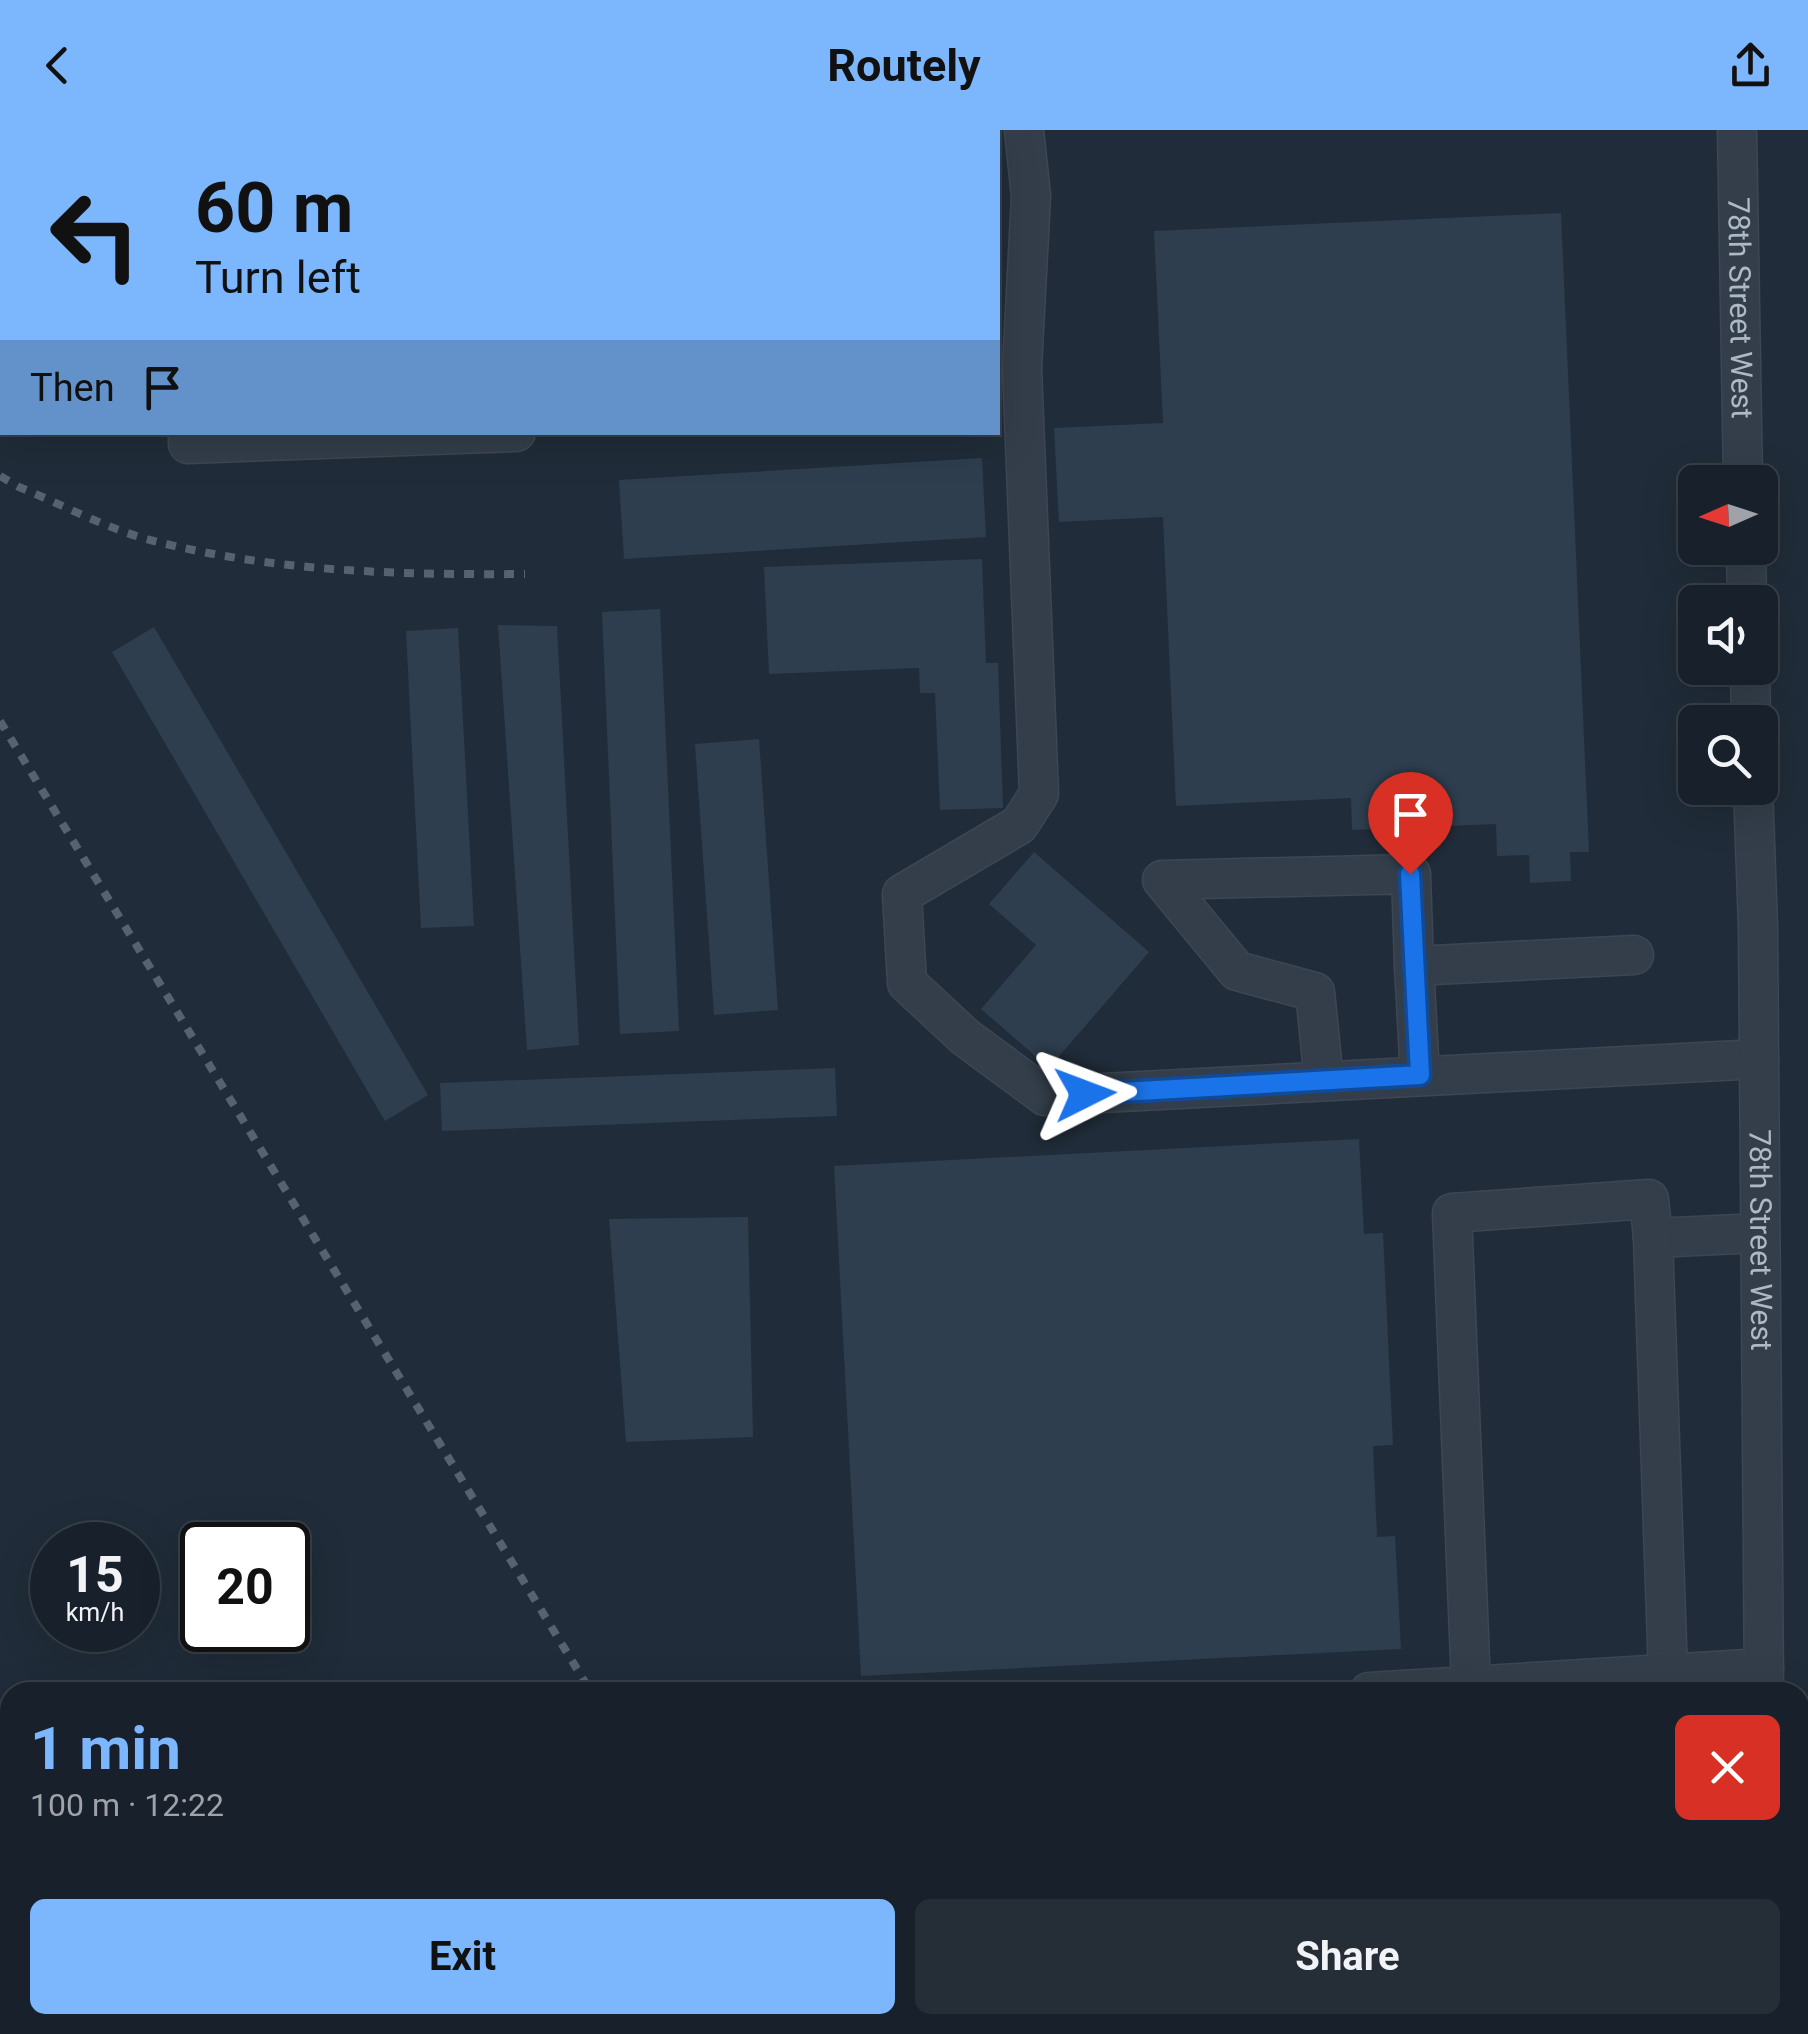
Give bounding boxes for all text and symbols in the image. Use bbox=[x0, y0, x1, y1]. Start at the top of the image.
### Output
icon: back bbox=[30, 38, 85, 93]
icon: share bbox=[1723, 38, 1778, 93]
text: Routely bbox=[827, 39, 981, 92]
text: 60 m bbox=[195, 167, 353, 249]
icon: left bbox=[30, 170, 160, 300]
street label: 78th Street West bbox=[1721, 197, 1760, 419]
text: Turn left bbox=[195, 251, 361, 304]
icon: arrive bbox=[135, 360, 190, 415]
text: Then bbox=[30, 366, 115, 410]
north arrow bbox=[1678, 465, 1778, 565]
map controls bbox=[1678, 465, 1778, 805]
button: sound bbox=[1678, 585, 1778, 685]
button: search bbox=[1678, 705, 1778, 805]
pin bbox=[1368, 772, 1453, 875]
icon: arrive bbox=[1383, 787, 1438, 842]
position arrow bbox=[1033, 1042, 1137, 1146]
street label: 78th Street West bbox=[1743, 1129, 1779, 1351]
speed limit sign: 20 bbox=[180, 1522, 310, 1652]
text: 15 bbox=[66, 1546, 124, 1604]
text: km/h bbox=[66, 1598, 124, 1627]
text: 1 min bbox=[30, 1713, 181, 1784]
button: close bbox=[1675, 1715, 1780, 1820]
text: 100 m · 12:22 bbox=[30, 1786, 224, 1824]
button: Exit bbox=[30, 1899, 895, 2014]
button: Share bbox=[915, 1899, 1780, 2014]

